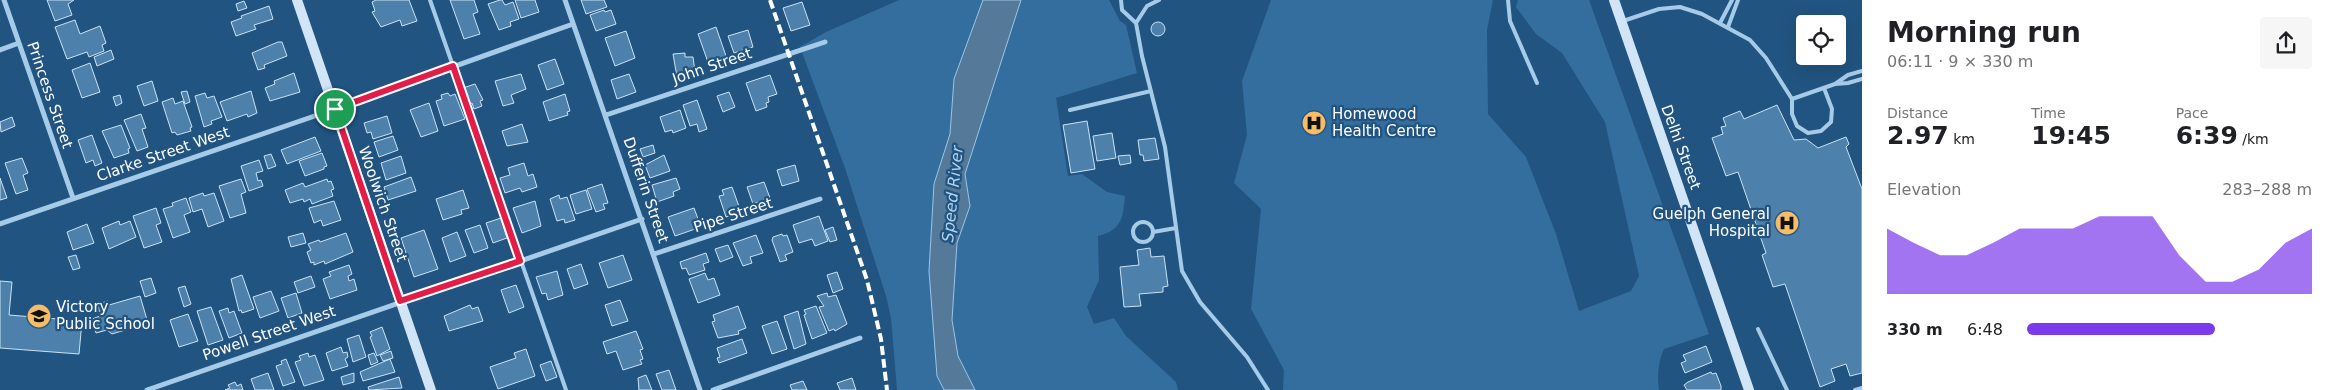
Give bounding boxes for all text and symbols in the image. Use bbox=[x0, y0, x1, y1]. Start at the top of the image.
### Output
map controls bbox=[1796, 15, 1846, 65]
button: locate bbox=[1796, 15, 1846, 65]
text: Morning run bbox=[1887, 16, 2081, 49]
button: share bbox=[2260, 17, 2312, 69]
street label: Princess Street bbox=[23, 39, 77, 151]
street label: John Street bbox=[669, 44, 754, 88]
text: 06:11 · 9 × 330 m bbox=[1887, 52, 2033, 71]
pin bbox=[314, 88, 356, 130]
icon: arrive bbox=[321, 95, 349, 123]
street label: Delhi Street bbox=[1657, 102, 1705, 192]
place label: Homewood Health Centre bbox=[1332, 105, 1436, 140]
text: Distance bbox=[1887, 105, 1948, 121]
text: Time bbox=[2031, 105, 2066, 121]
text: Pace bbox=[2176, 105, 2208, 121]
hospital icon: Homewood Health Centre bbox=[1301, 110, 1327, 136]
text: 2.97 bbox=[1887, 121, 1949, 150]
text: 19:45 bbox=[2031, 121, 2111, 150]
text: 6:39 bbox=[2176, 121, 2238, 150]
street label: Clarke Street West bbox=[94, 123, 232, 185]
text: km bbox=[1949, 131, 1975, 147]
text: /km bbox=[2238, 131, 2269, 147]
street label: Dufferin Street bbox=[619, 135, 673, 245]
street label: Woolwich Street bbox=[355, 144, 411, 264]
water label: Speed River bbox=[938, 144, 967, 243]
text: Elevation bbox=[1887, 180, 1961, 199]
text: 283–288 m bbox=[2222, 180, 2312, 199]
street label: Pipe Street bbox=[691, 194, 775, 236]
place label: Guelph General Hospital bbox=[1653, 205, 1770, 240]
hospital icon: Guelph General Hospital bbox=[1774, 210, 1800, 236]
place label: Victory Public School bbox=[56, 298, 155, 333]
street label: Powell Street West bbox=[200, 302, 338, 364]
school or university icon: Victory Public School bbox=[26, 303, 52, 329]
text: 330 m bbox=[1887, 320, 1943, 339]
text: 6:48 bbox=[1967, 320, 2003, 339]

